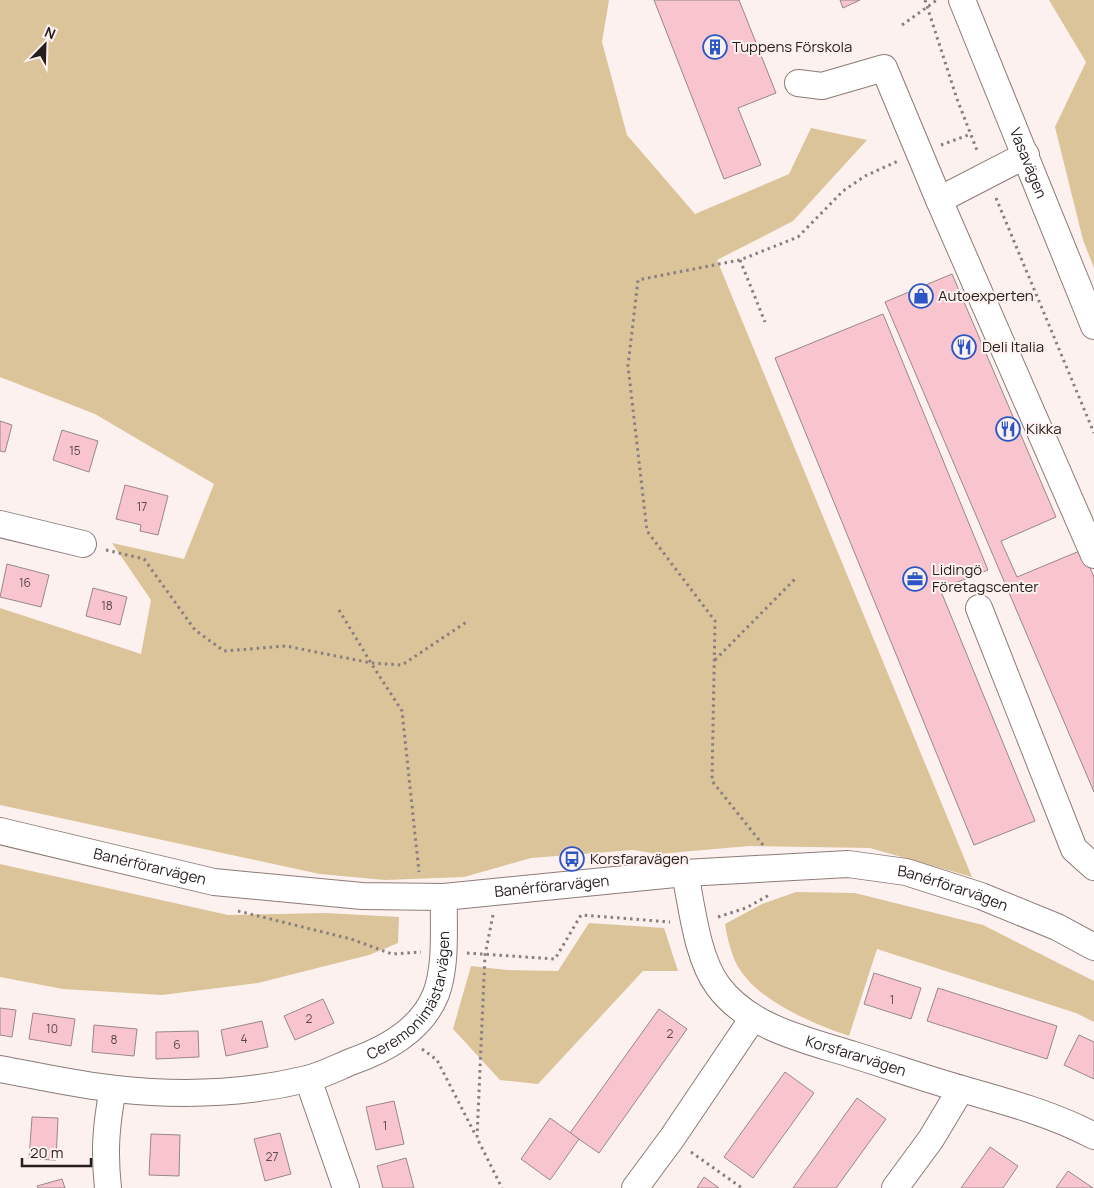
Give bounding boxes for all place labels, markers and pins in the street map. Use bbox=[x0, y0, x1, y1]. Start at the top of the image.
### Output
building icon: Tuppens Förskola bbox=[702, 34, 728, 60]
place label: Tuppens Förskola bbox=[732, 36, 852, 57]
shop icon: Autoexperten bbox=[908, 283, 934, 309]
place label: Autoexperten bbox=[938, 285, 1034, 306]
restaurant icon: Deli Italia bbox=[951, 334, 977, 360]
place label: Deli Italia bbox=[982, 336, 1044, 357]
restaurant icon: Kikka bbox=[995, 416, 1021, 442]
place label: Kikka bbox=[1026, 418, 1062, 439]
place label: Lidingö Företagscenter bbox=[932, 559, 1039, 597]
office icon: Lidingö Företagscenter bbox=[902, 566, 928, 592]
bus stop icon: Korsfaravägen bbox=[559, 846, 585, 872]
place label: Korsfaravägen bbox=[590, 848, 689, 869]

